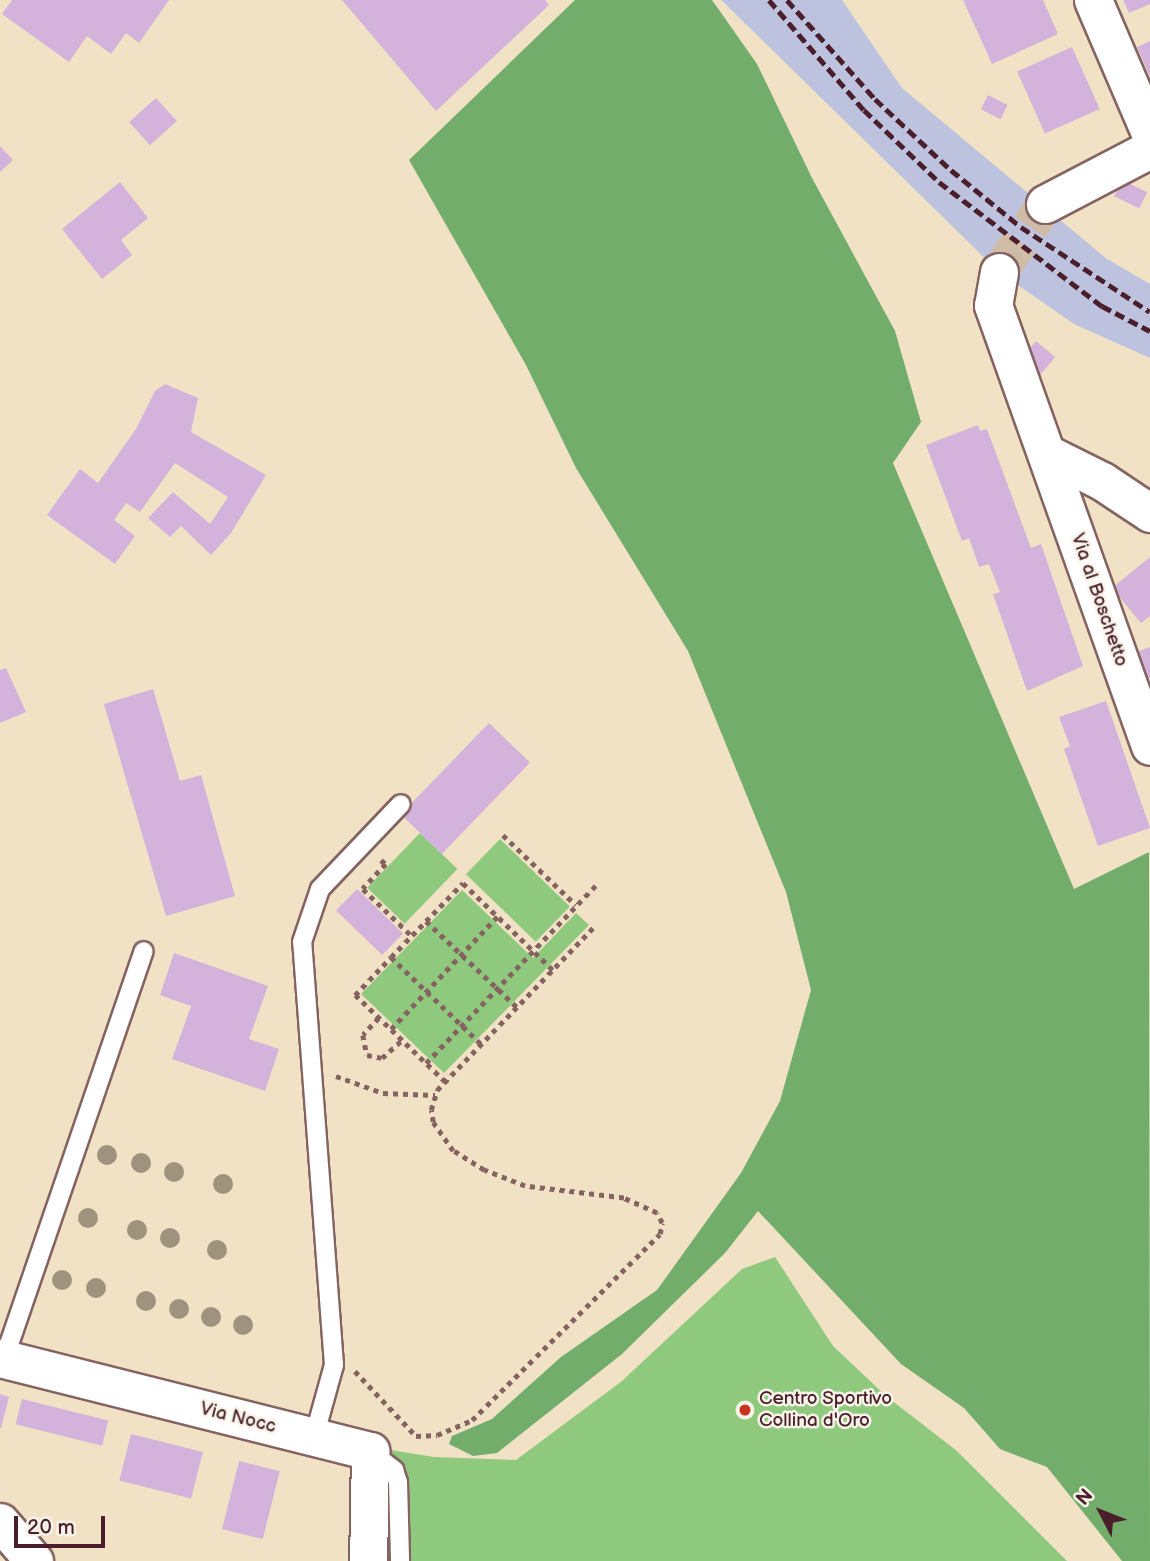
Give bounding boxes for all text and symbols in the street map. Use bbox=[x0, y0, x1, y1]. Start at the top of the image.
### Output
street label: Via al Boschetto bbox=[1066, 530, 1132, 670]
place label: Centro Sportivo Collina d'Oro bbox=[759, 1388, 892, 1432]
street label: Via Nocc bbox=[198, 1398, 278, 1438]
marker: Centro Sportivo Collina d'Oro bbox=[737, 1402, 753, 1418]
north arrow bbox=[1066, 1477, 1136, 1547]
text: N bbox=[1072, 1485, 1098, 1511]
scale bar bbox=[18, 1502, 108, 1546]
text: 20 m bbox=[27, 1515, 75, 1540]

